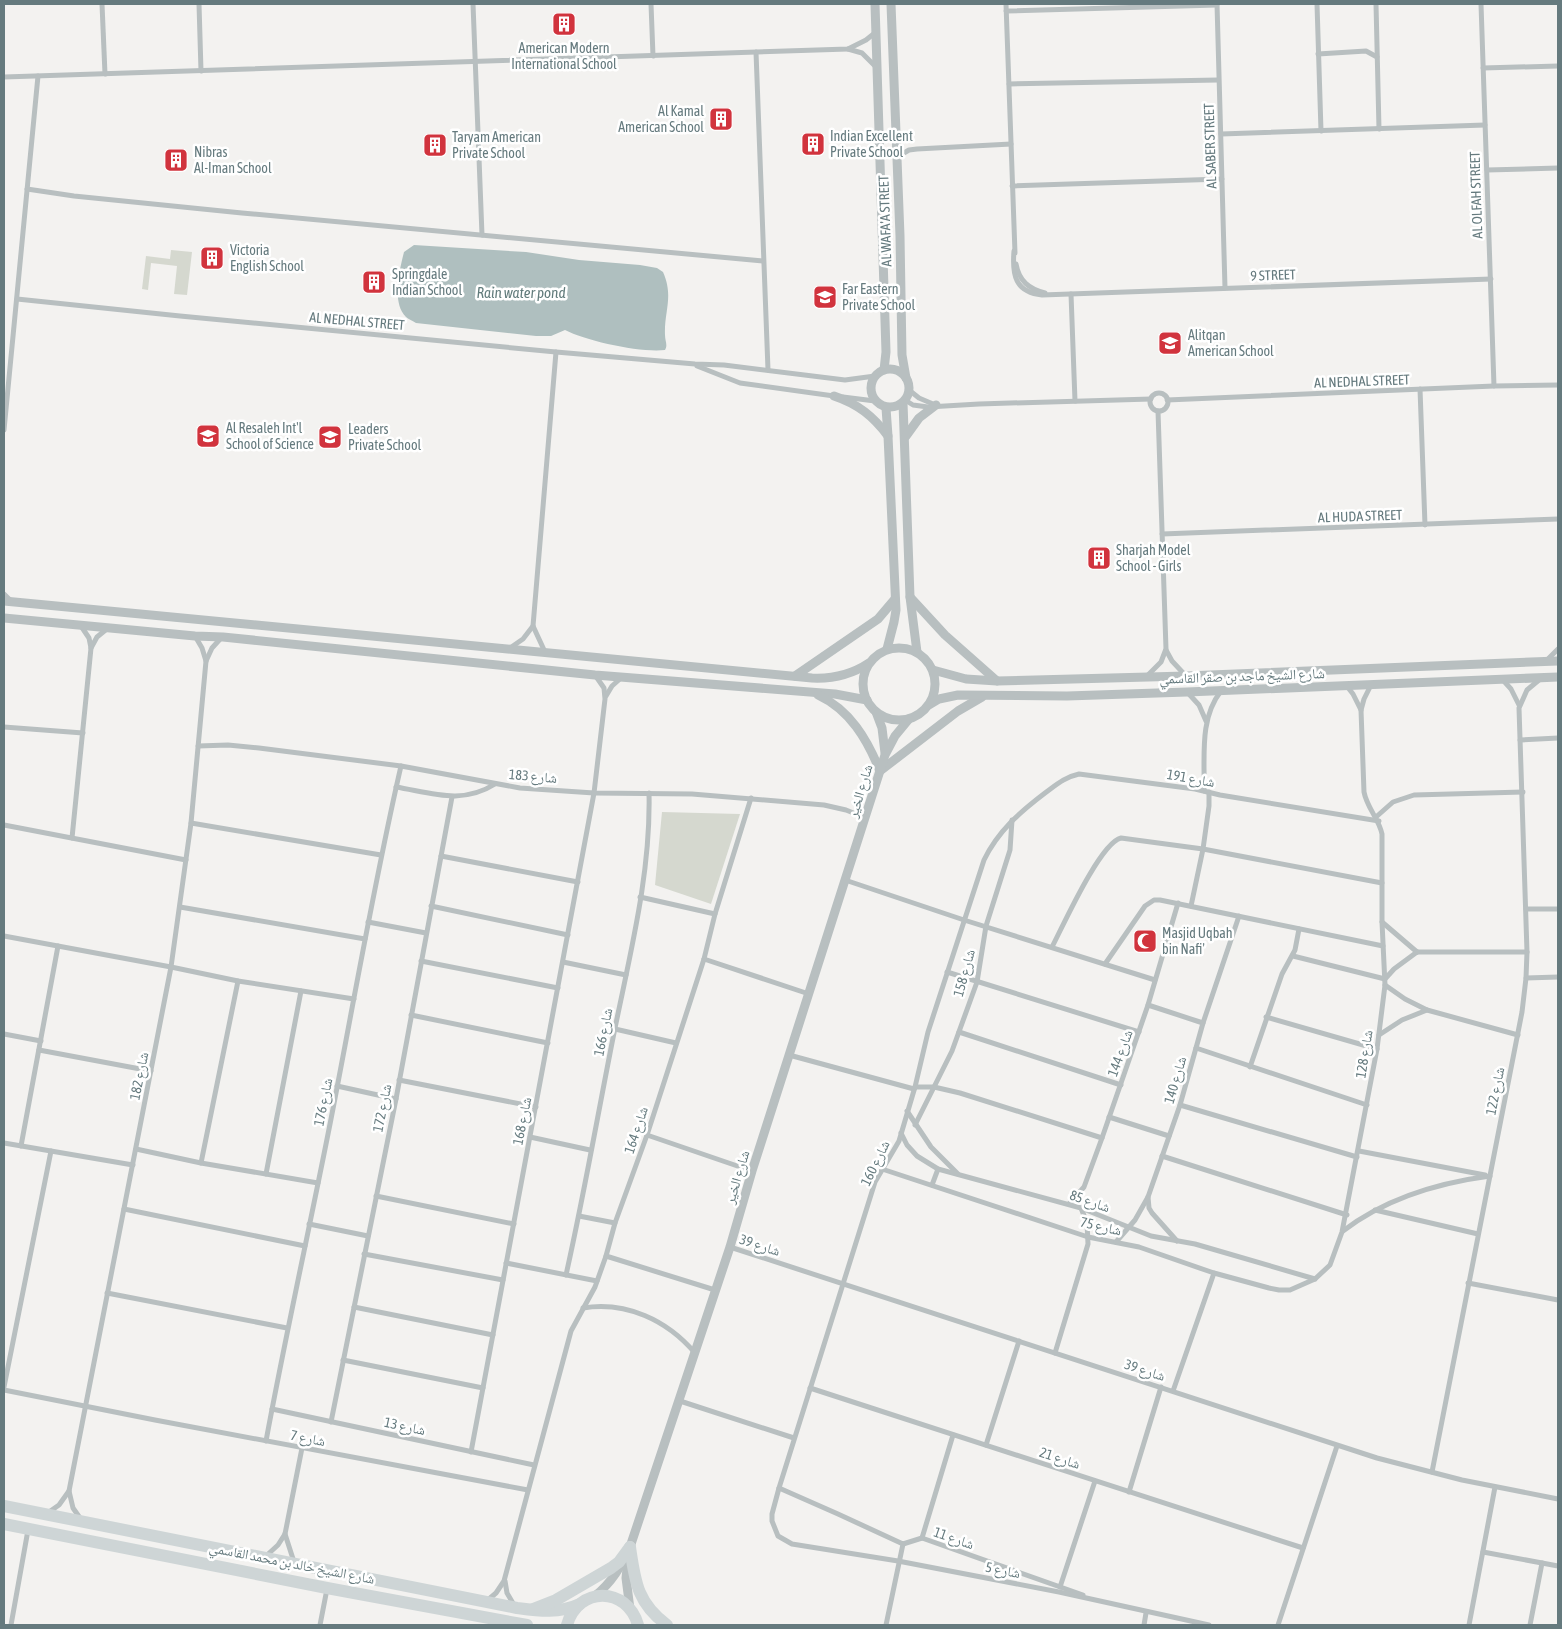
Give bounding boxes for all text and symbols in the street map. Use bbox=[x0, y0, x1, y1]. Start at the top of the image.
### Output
building icon: American Modern International School bbox=[551, 11, 577, 37]
place label: American Modern International School bbox=[511, 40, 617, 72]
place label: Al Kamal American School bbox=[618, 103, 704, 135]
street label: AL SABER STREET bbox=[1201, 103, 1219, 189]
building icon: Al Kamal American School bbox=[708, 106, 734, 132]
place label: Indian Excellent Private School bbox=[830, 128, 913, 160]
place label: Taryam American Private School bbox=[452, 129, 541, 161]
building icon: Indian Excellent Private School bbox=[800, 131, 826, 157]
building icon: Taryam American Private School bbox=[422, 132, 448, 158]
place label: Nibras Al-Iman School bbox=[194, 144, 272, 176]
building icon: Nibras Al-Iman School bbox=[163, 147, 189, 173]
street label: AL OLFAH STREET bbox=[1466, 151, 1486, 239]
street label: AL WAFA'A STREET bbox=[875, 175, 895, 267]
place label: Victoria English School bbox=[230, 242, 304, 274]
building icon: Victoria English School bbox=[199, 245, 225, 271]
place label: Springdale Indian School bbox=[392, 266, 462, 298]
street label: 9 STREET bbox=[1250, 266, 1296, 284]
building icon: Springdale Indian School bbox=[361, 269, 387, 295]
place label: Far Eastern Private School bbox=[842, 281, 916, 313]
water label: Rain water pond bbox=[476, 284, 566, 301]
school or university icon: Far Eastern Private School bbox=[812, 284, 838, 310]
street label: AL NEDHAL STREET bbox=[309, 309, 405, 333]
place label: Alitqan American School bbox=[1188, 327, 1274, 359]
school or university icon: Alitqan American School bbox=[1157, 330, 1183, 356]
street label: AL NEDHAL STREET bbox=[1314, 371, 1410, 391]
place label: Al Resaleh Int'l School of Science bbox=[226, 420, 314, 452]
place label: Leaders Private School bbox=[348, 421, 422, 453]
school or university icon: Al Resaleh Int'l School of Science bbox=[195, 423, 221, 449]
school or university icon: Leaders Private School bbox=[317, 424, 343, 450]
street label: AL HUDA STREET bbox=[1318, 507, 1402, 525]
place label: Sharjah Model School - Girls bbox=[1116, 542, 1191, 574]
building icon: Sharjah Model School - Girls bbox=[1086, 545, 1112, 571]
street label: شارع الشيخ ماجد بن صقر القاسمي bbox=[1159, 665, 1325, 690]
street label: شارع الخير bbox=[844, 762, 878, 821]
street label: شارع 183 bbox=[508, 766, 558, 788]
street label: شارع 191 bbox=[1165, 766, 1216, 792]
place label: Masjid Uqbah bin Nafi' bbox=[1162, 925, 1233, 957]
mosque icon: Masjid Uqbah bin Nafi' bbox=[1132, 928, 1158, 954]
street label: شارع 158 bbox=[950, 948, 980, 999]
street label: شارع 166 bbox=[591, 1007, 617, 1058]
street label: شارع 144 bbox=[1104, 1028, 1138, 1079]
street label: شارع 128 bbox=[1352, 1029, 1378, 1079]
street label: شارع 182 bbox=[127, 1051, 153, 1102]
street label: شارع 140 bbox=[1161, 1055, 1191, 1106]
street label: شارع 122 bbox=[1483, 1066, 1509, 1117]
street label: شارع 176 bbox=[311, 1077, 337, 1128]
street label: شارع 172 bbox=[370, 1083, 396, 1134]
street label: شارع 168 bbox=[510, 1096, 536, 1147]
street label: شارع 164 bbox=[621, 1105, 653, 1156]
street label: شارع 160 bbox=[857, 1138, 895, 1189]
street label: شارع الخير bbox=[721, 1148, 755, 1207]
street label: شارع 85 bbox=[1067, 1187, 1112, 1217]
street label: شارع 75 bbox=[1078, 1214, 1123, 1240]
street label: شارع 39 bbox=[737, 1231, 782, 1261]
street label: شارع 39 bbox=[1122, 1356, 1167, 1386]
street label: شارع 13 bbox=[383, 1414, 427, 1440]
street label: شارع 7 bbox=[289, 1427, 327, 1451]
street label: شارع 21 bbox=[1037, 1444, 1082, 1474]
street label: شارع 11 bbox=[931, 1524, 976, 1554]
street label: شارع الشيخ خالد بن محمد القاسمي bbox=[207, 1539, 376, 1590]
street label: شارع 5 bbox=[984, 1559, 1022, 1583]

